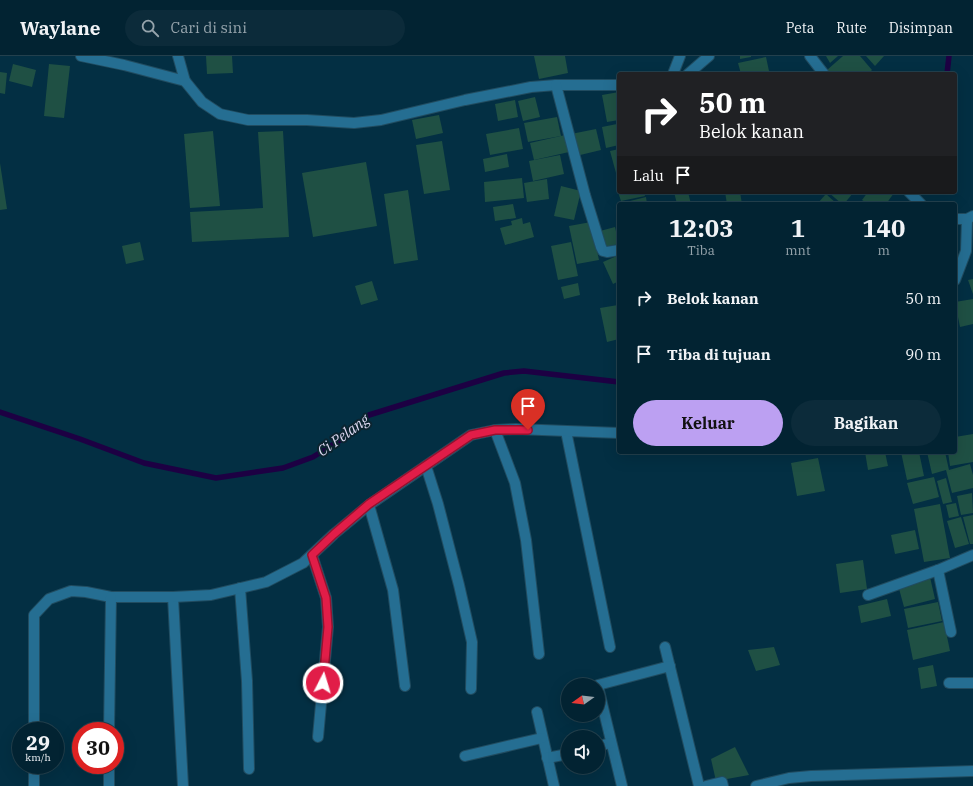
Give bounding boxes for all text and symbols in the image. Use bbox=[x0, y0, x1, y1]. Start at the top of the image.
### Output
search box bbox=[125, 10, 405, 46]
text: Waylane bbox=[20, 16, 101, 40]
icon: search bbox=[139, 17, 161, 39]
text: Cari di sini bbox=[171, 18, 247, 37]
text: Peta bbox=[786, 19, 814, 37]
text: Rute bbox=[836, 19, 867, 37]
text: Disimpan bbox=[889, 19, 953, 37]
text: 50 m bbox=[699, 84, 766, 121]
icon: right bbox=[633, 88, 685, 140]
text: Belok kanan bbox=[699, 120, 804, 143]
icon: arrive bbox=[672, 164, 694, 186]
text: Lalu bbox=[633, 166, 664, 185]
text: 12:03 bbox=[669, 212, 734, 244]
text: 1 bbox=[791, 212, 805, 244]
text: 140 bbox=[862, 212, 905, 244]
text: Tiba bbox=[687, 242, 715, 259]
text: mnt bbox=[785, 242, 810, 259]
text: m bbox=[878, 242, 890, 259]
icon: right bbox=[633, 287, 655, 309]
text: Belok kanan bbox=[667, 289, 759, 308]
text: 50 m bbox=[905, 289, 941, 308]
icon: arrive bbox=[633, 343, 655, 365]
text: Tiba di tujuan bbox=[667, 345, 771, 364]
text: 90 m bbox=[905, 345, 941, 364]
pin bbox=[511, 389, 545, 430]
icon: arrive bbox=[517, 395, 539, 417]
button: Keluar bbox=[633, 400, 783, 446]
button: Bagikan bbox=[791, 400, 941, 446]
water label: Ci Pelang bbox=[313, 409, 374, 460]
position arrow bbox=[302, 662, 344, 704]
north arrow bbox=[561, 678, 605, 722]
map controls bbox=[561, 678, 605, 774]
speed limit sign: 30 bbox=[72, 722, 124, 774]
text: 29 bbox=[26, 729, 50, 756]
button: sound bbox=[561, 730, 605, 774]
text: km/h bbox=[25, 751, 51, 764]

